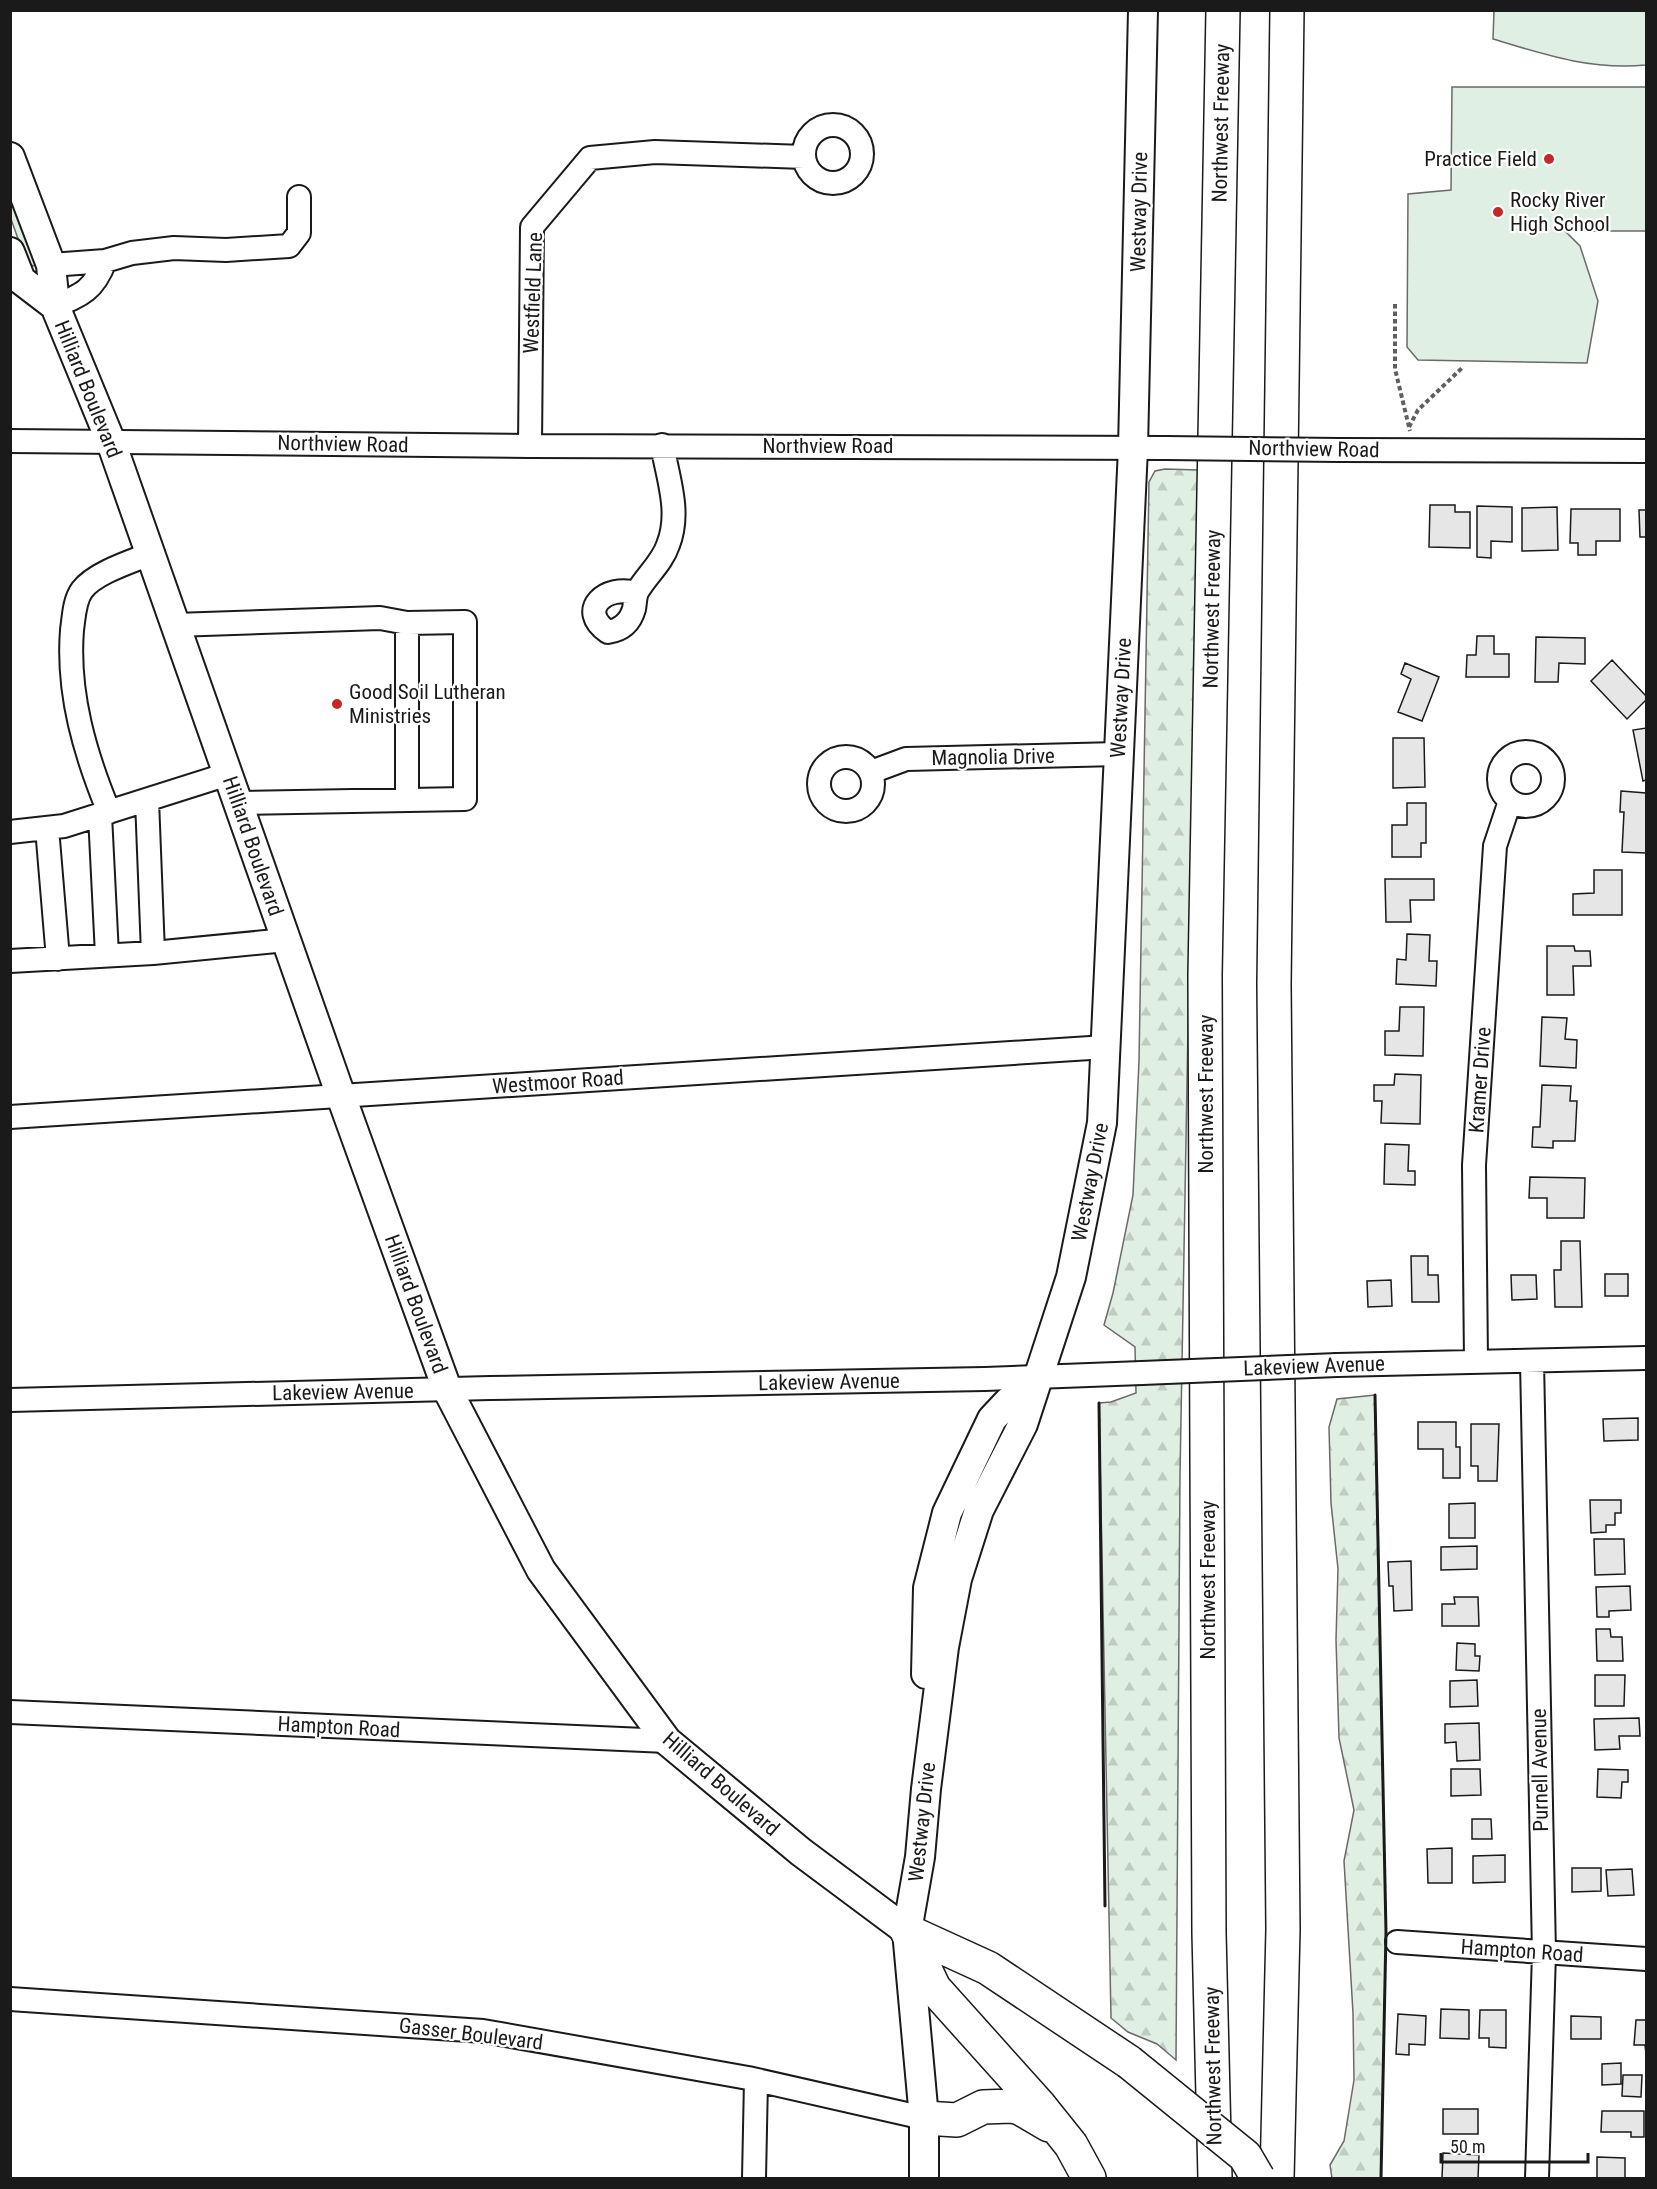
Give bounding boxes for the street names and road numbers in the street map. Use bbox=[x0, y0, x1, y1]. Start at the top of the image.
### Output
street label: Northwest Freeway bbox=[1208, 43, 1234, 203]
street label: Westway Drive bbox=[1126, 151, 1152, 272]
street label: Westfield Lane bbox=[519, 232, 547, 354]
street label: Hilliard Boulevard bbox=[50, 317, 126, 461]
street label: Northview Road bbox=[277, 431, 409, 457]
street label: Northview Road bbox=[762, 434, 894, 458]
street label: Northview Road bbox=[1248, 436, 1380, 462]
street label: Northwest Freeway bbox=[1199, 529, 1225, 689]
street label: Westway Drive bbox=[1106, 637, 1136, 759]
street label: Magnolia Drive bbox=[931, 744, 1055, 770]
street label: Hilliard Boulevard bbox=[218, 773, 288, 919]
street label: Northwest Freeway bbox=[1194, 1014, 1218, 1173]
street label: Kramer Drive bbox=[1464, 1026, 1496, 1134]
street label: Westmoor Road bbox=[492, 1065, 624, 1099]
street label: Westway Drive bbox=[1067, 1121, 1113, 1243]
street label: Hilliard Boulevard bbox=[380, 1231, 452, 1377]
street label: Lakeview Avenue bbox=[1243, 1352, 1385, 1380]
street label: Lakeview Avenue bbox=[758, 1369, 900, 1395]
street label: Lakeview Avenue bbox=[272, 1379, 414, 1405]
street label: Northwest Freeway bbox=[1196, 1500, 1220, 1659]
street label: Purnell Avenue bbox=[1527, 1708, 1553, 1832]
street label: Hampton Road bbox=[277, 1712, 401, 1742]
street label: Hilliard Boulevard bbox=[658, 1727, 784, 1841]
street label: Westway Drive bbox=[904, 1761, 940, 1883]
street label: Hampton Road bbox=[1460, 1935, 1584, 1967]
street label: Northwest Freeway bbox=[1200, 1986, 1226, 2146]
street label: Gasser Boulevard bbox=[398, 2013, 544, 2055]

